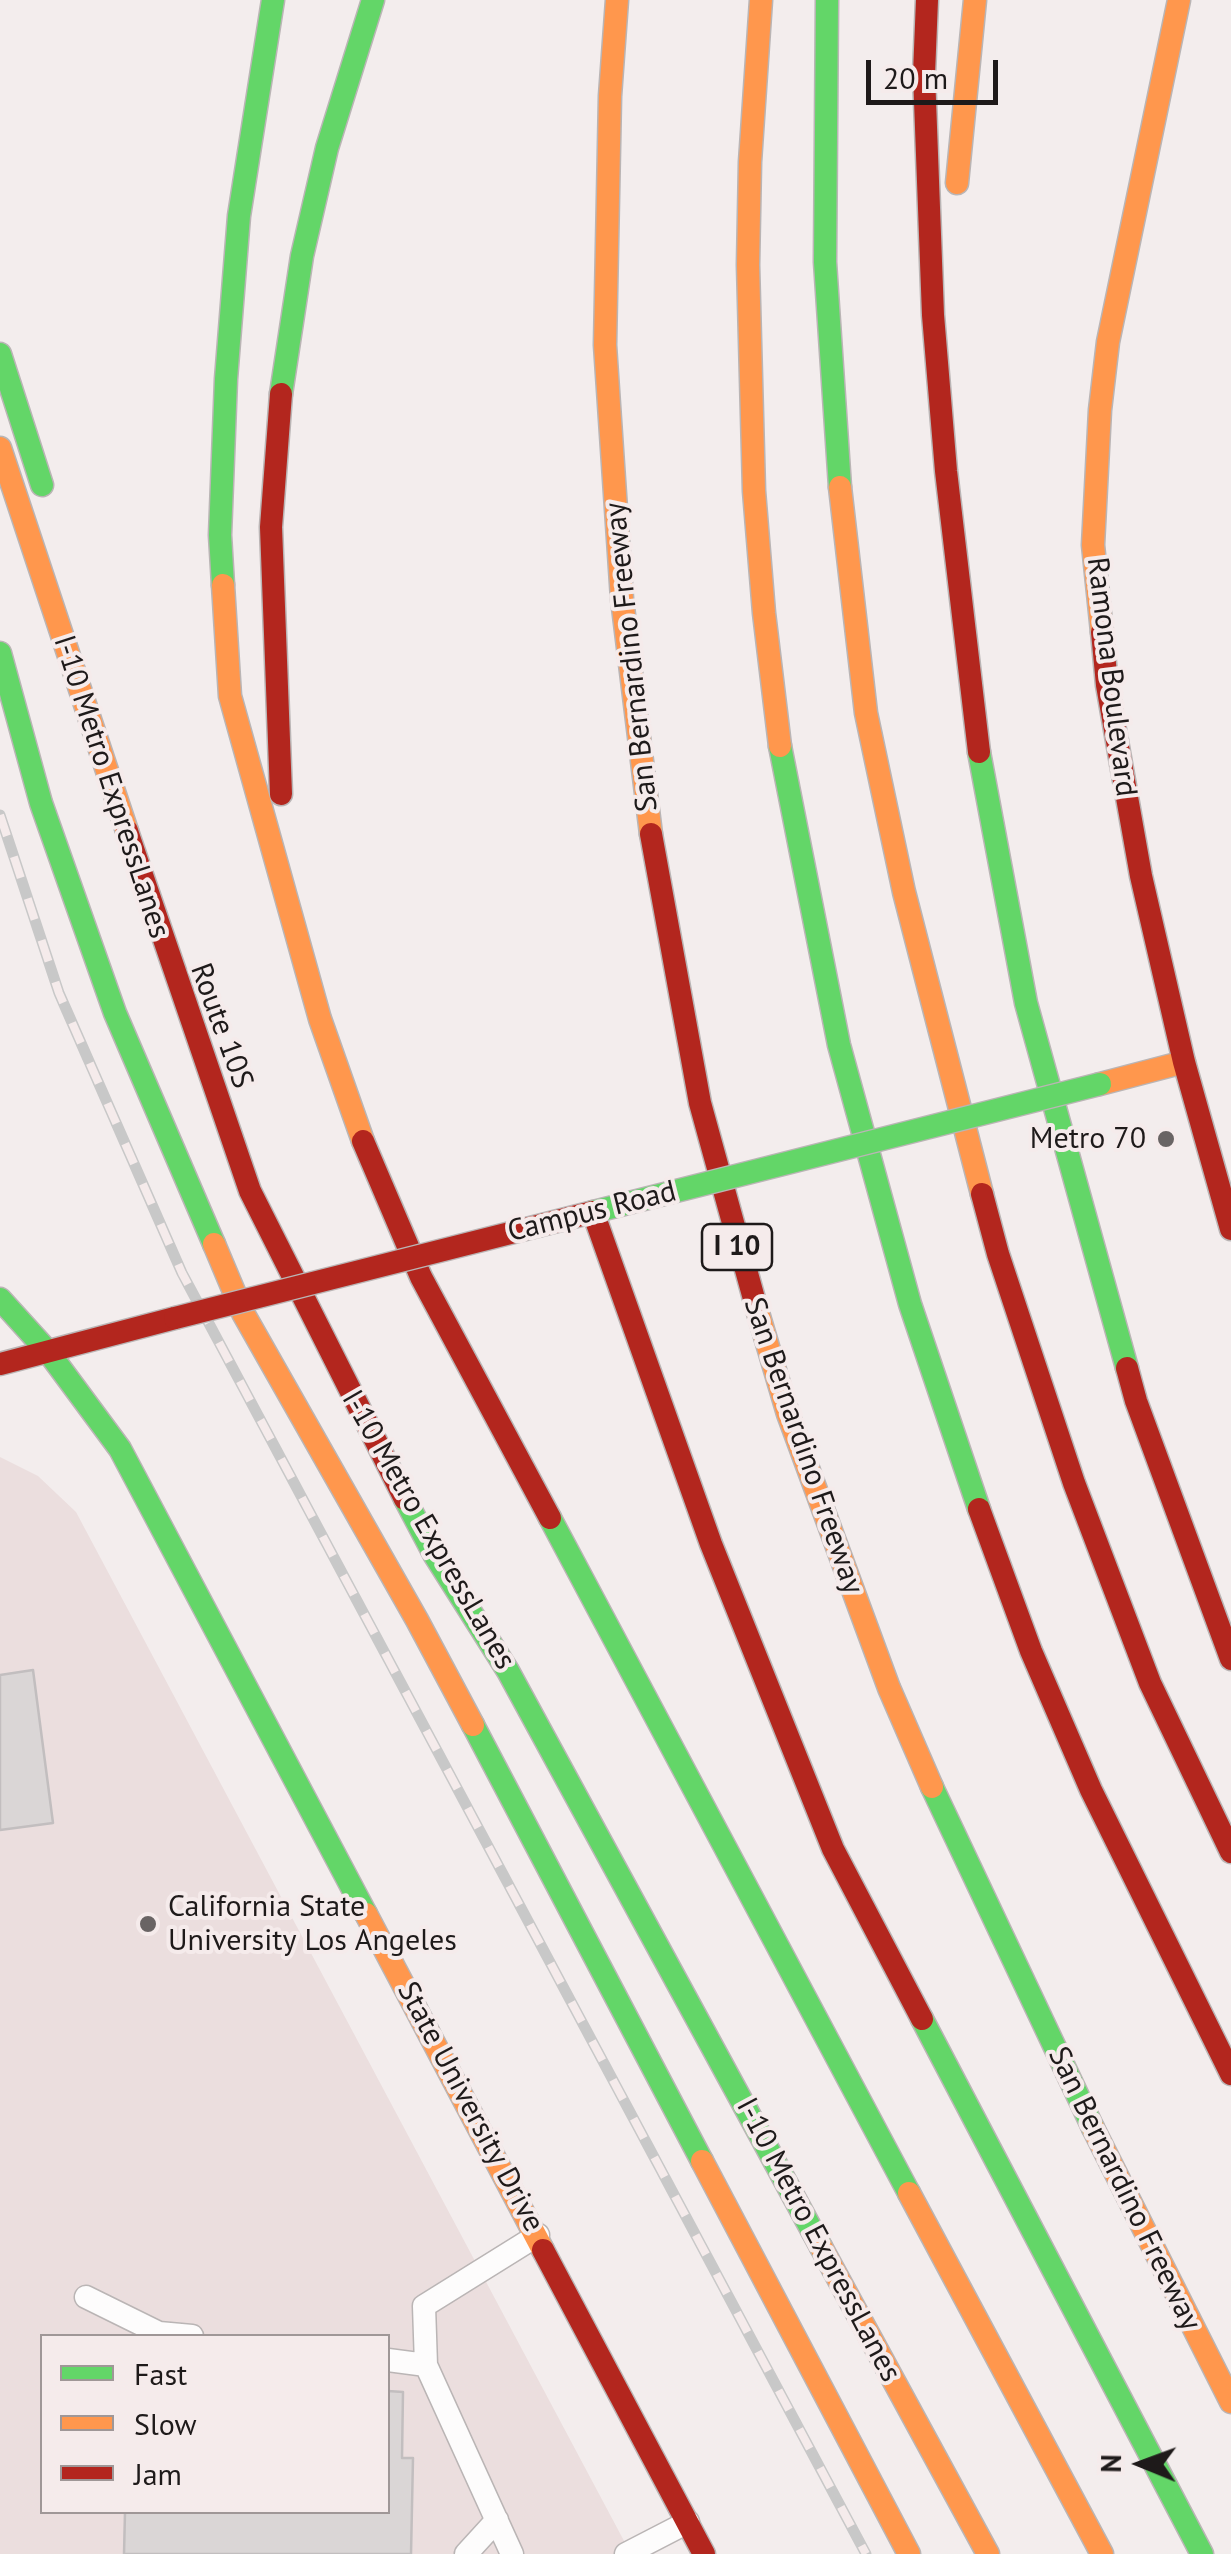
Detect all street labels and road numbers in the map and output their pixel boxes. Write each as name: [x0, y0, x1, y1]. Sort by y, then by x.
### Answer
street label: San Bernardino Freeway: [598, 501, 666, 813]
street label: Ramona Boulevard: [1078, 555, 1144, 799]
street label: I-10 Metro ExpressLanes: [45, 631, 177, 943]
street label: Route 10S: [182, 959, 260, 1093]
street label: Campus Road: [504, 1174, 680, 1250]
road number: I 10: [702, 1224, 772, 1270]
street label: San Bernardino Freeway: [735, 1293, 871, 1599]
street label: I-10 Metro ExpressLanes: [333, 1384, 523, 1676]
street label: State University Drive: [389, 1976, 551, 2238]
street label: San Bernardino Freeway: [1040, 2041, 1208, 2337]
street label: I-10 Metro ExpressLanes: [728, 2092, 908, 2388]

